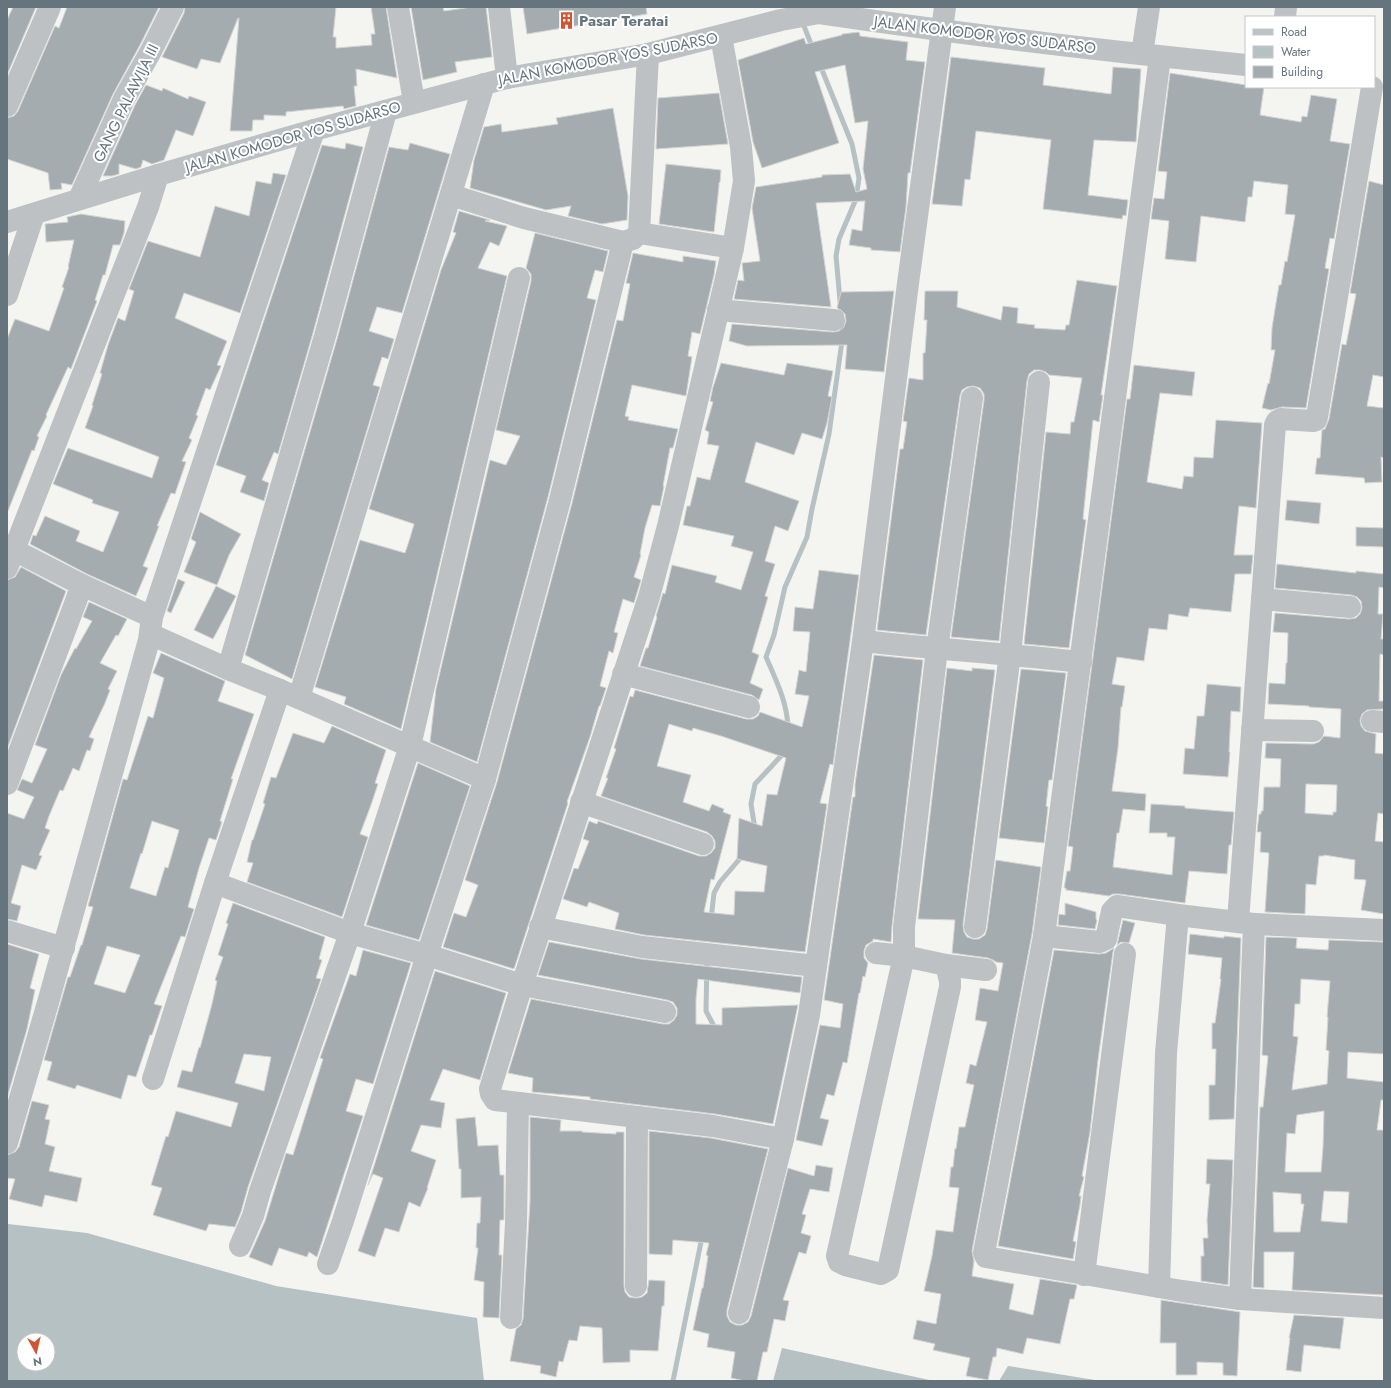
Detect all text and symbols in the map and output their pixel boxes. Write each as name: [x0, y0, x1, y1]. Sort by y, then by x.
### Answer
place label: Pasar Teratai: [579, 10, 668, 32]
street label: JALAN KOMODOR YOS SUDARSO: [871, 10, 1097, 60]
building icon: Pasar Teratai: [556, 11, 576, 31]
legend: [1245, 16, 1375, 88]
text: Road: [1281, 23, 1307, 41]
street label: JALAN KOMODOR YOS SUDARSO: [494, 27, 720, 91]
street label: GANG PALAWIJA III: [88, 40, 164, 166]
text: Water: [1281, 43, 1312, 61]
text: Building: [1281, 63, 1323, 81]
street label: JALAN KOMODOR YOS SUDARSO: [181, 96, 403, 179]
north arrow: [16, 1332, 56, 1372]
text: N: [32, 1353, 43, 1370]

